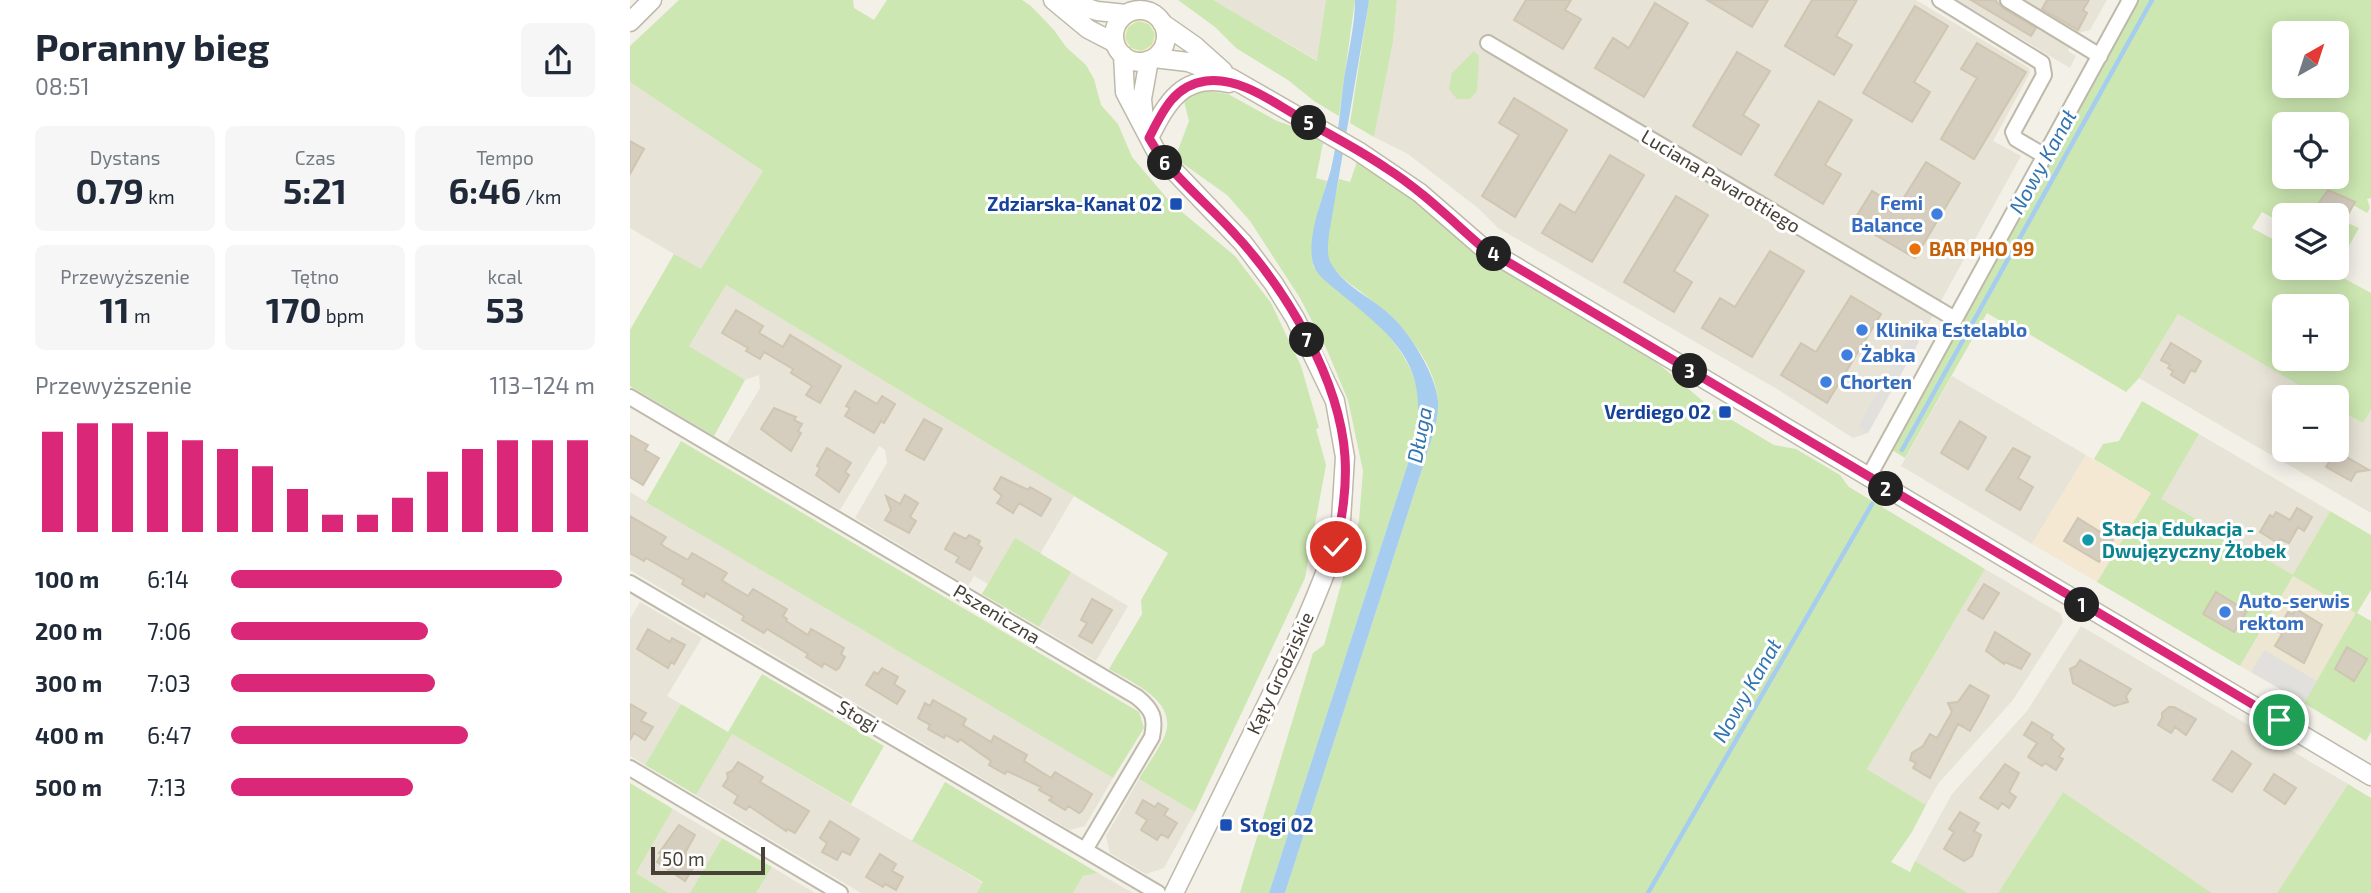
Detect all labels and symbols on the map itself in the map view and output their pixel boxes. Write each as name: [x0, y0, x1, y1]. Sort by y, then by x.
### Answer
north arrow: [2272, 21, 2348, 98]
water label: Nowy Kanał: [2003, 104, 2082, 218]
pin: 5: [1292, 106, 1326, 140]
street label: Luciana Pavarottiego: [1638, 124, 1805, 237]
pin: 6: [1148, 146, 1182, 180]
place label: Femi Balance: [1851, 191, 1923, 236]
place label: Zdziarska-Kanał 02: [987, 192, 1162, 215]
marker: Zdziarska-Kanał 02: [1168, 196, 1184, 212]
marker: Femi Balance: [1929, 206, 1945, 222]
pin: 4: [1476, 236, 1512, 272]
place label: BAR PHO 99: [1929, 237, 2034, 260]
marker: BAR PHO 99: [1907, 241, 1923, 257]
place label: Klinika Estelablo: [1876, 318, 2027, 341]
pin: 7: [1290, 322, 1324, 358]
marker: Klinika Estelablo: [1854, 322, 1870, 338]
place label: Żabka: [1861, 343, 1916, 366]
marker: Żabka: [1839, 347, 1855, 363]
pin: 3: [1672, 354, 1708, 388]
place label: Chorten: [1840, 370, 1912, 393]
marker: Chorten: [1818, 374, 1834, 390]
place label: Verdiego 02: [1604, 400, 1711, 423]
marker: Verdiego 02: [1717, 404, 1733, 420]
water label: Długa: [1401, 405, 1436, 465]
pin: 2: [1868, 472, 1904, 506]
pin: [1306, 517, 1366, 577]
place label: Stacja Edukacja - Dwujęzyczny Żłobek: [2102, 517, 2287, 563]
marker: Stacja Edukacja - Dwujęzyczny Żłobek: [2080, 532, 2096, 548]
street label: Pszeniczna: [950, 579, 1045, 648]
pin: 1: [2064, 588, 2100, 622]
place label: Auto-serwis rektom: [2239, 589, 2350, 634]
marker: Auto-serwis rektom: [2217, 604, 2233, 620]
street label: Kąty Grodziskie: [1241, 608, 1318, 738]
water label: Nowy Kanał: [1706, 634, 1786, 747]
pin: [2249, 690, 2309, 750]
street label: Stogi: [833, 695, 883, 736]
place label: Stogi 02: [1240, 813, 1314, 836]
marker: Stogi 02: [1218, 817, 1234, 833]
scale bar: [651, 844, 765, 876]

